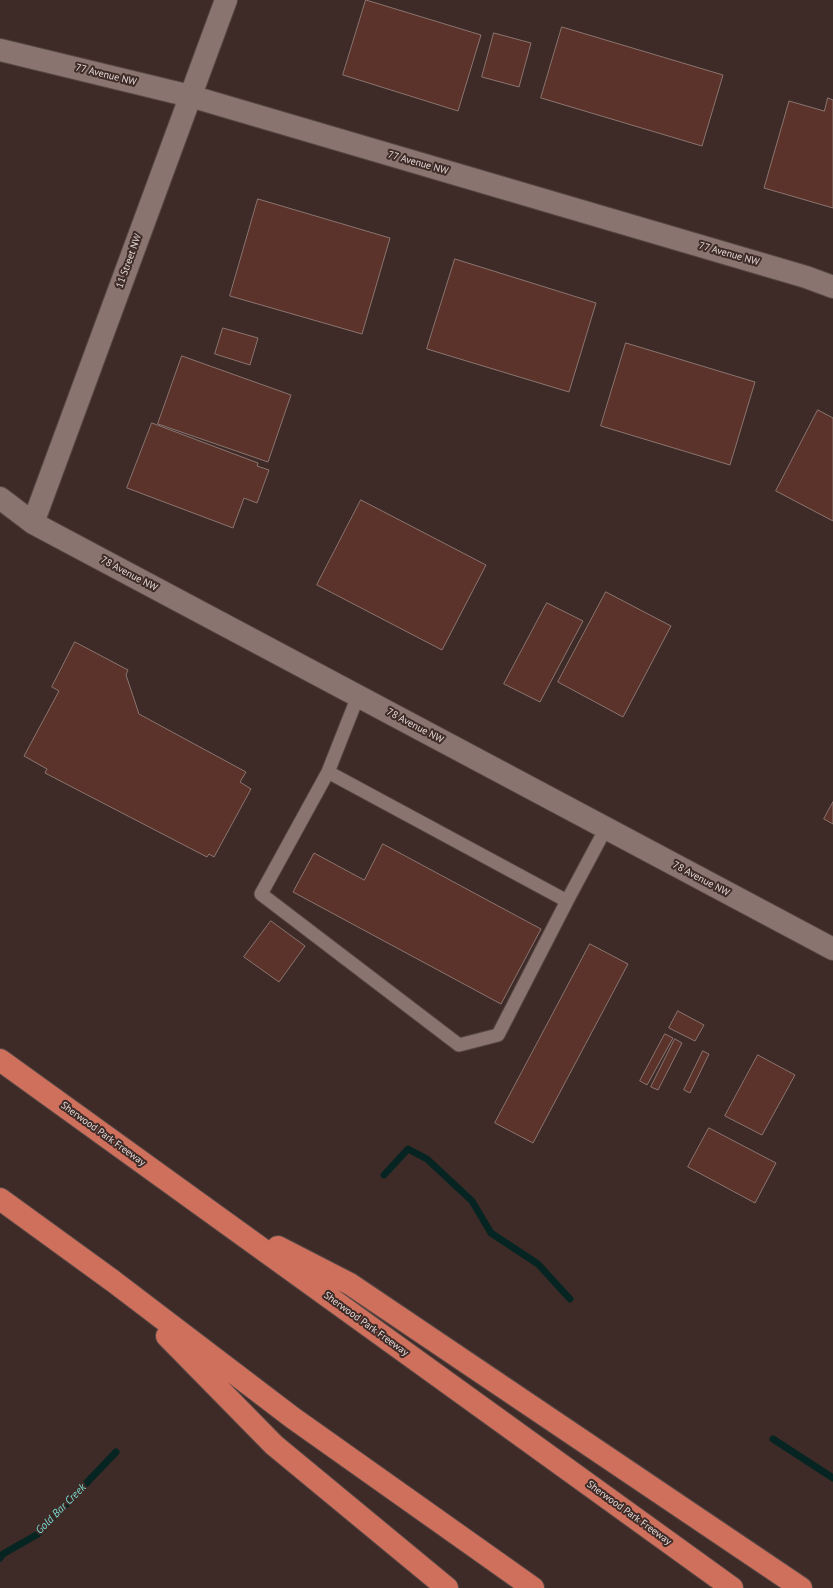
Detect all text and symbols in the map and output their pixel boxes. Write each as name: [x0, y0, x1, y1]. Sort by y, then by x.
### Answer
street label: 77 Avenue NW: [74, 62, 138, 88]
street label: 77 Avenue NW: [386, 149, 450, 177]
street label: 11 Street NW: [114, 232, 144, 290]
street label: 77 Avenue NW: [697, 240, 761, 268]
street label: 78 Avenue NW: [99, 554, 159, 594]
street label: 78 Avenue NW: [385, 706, 445, 746]
street label: 78 Avenue NW: [671, 859, 731, 899]
street label: Sherwood Park Freeway: [58, 1099, 148, 1169]
street label: Sherwood Park Freeway: [321, 1289, 411, 1359]
street label: Sherwood Park Freeway: [584, 1478, 674, 1548]
water label: Gold Bar Creek: [33, 1481, 89, 1537]

